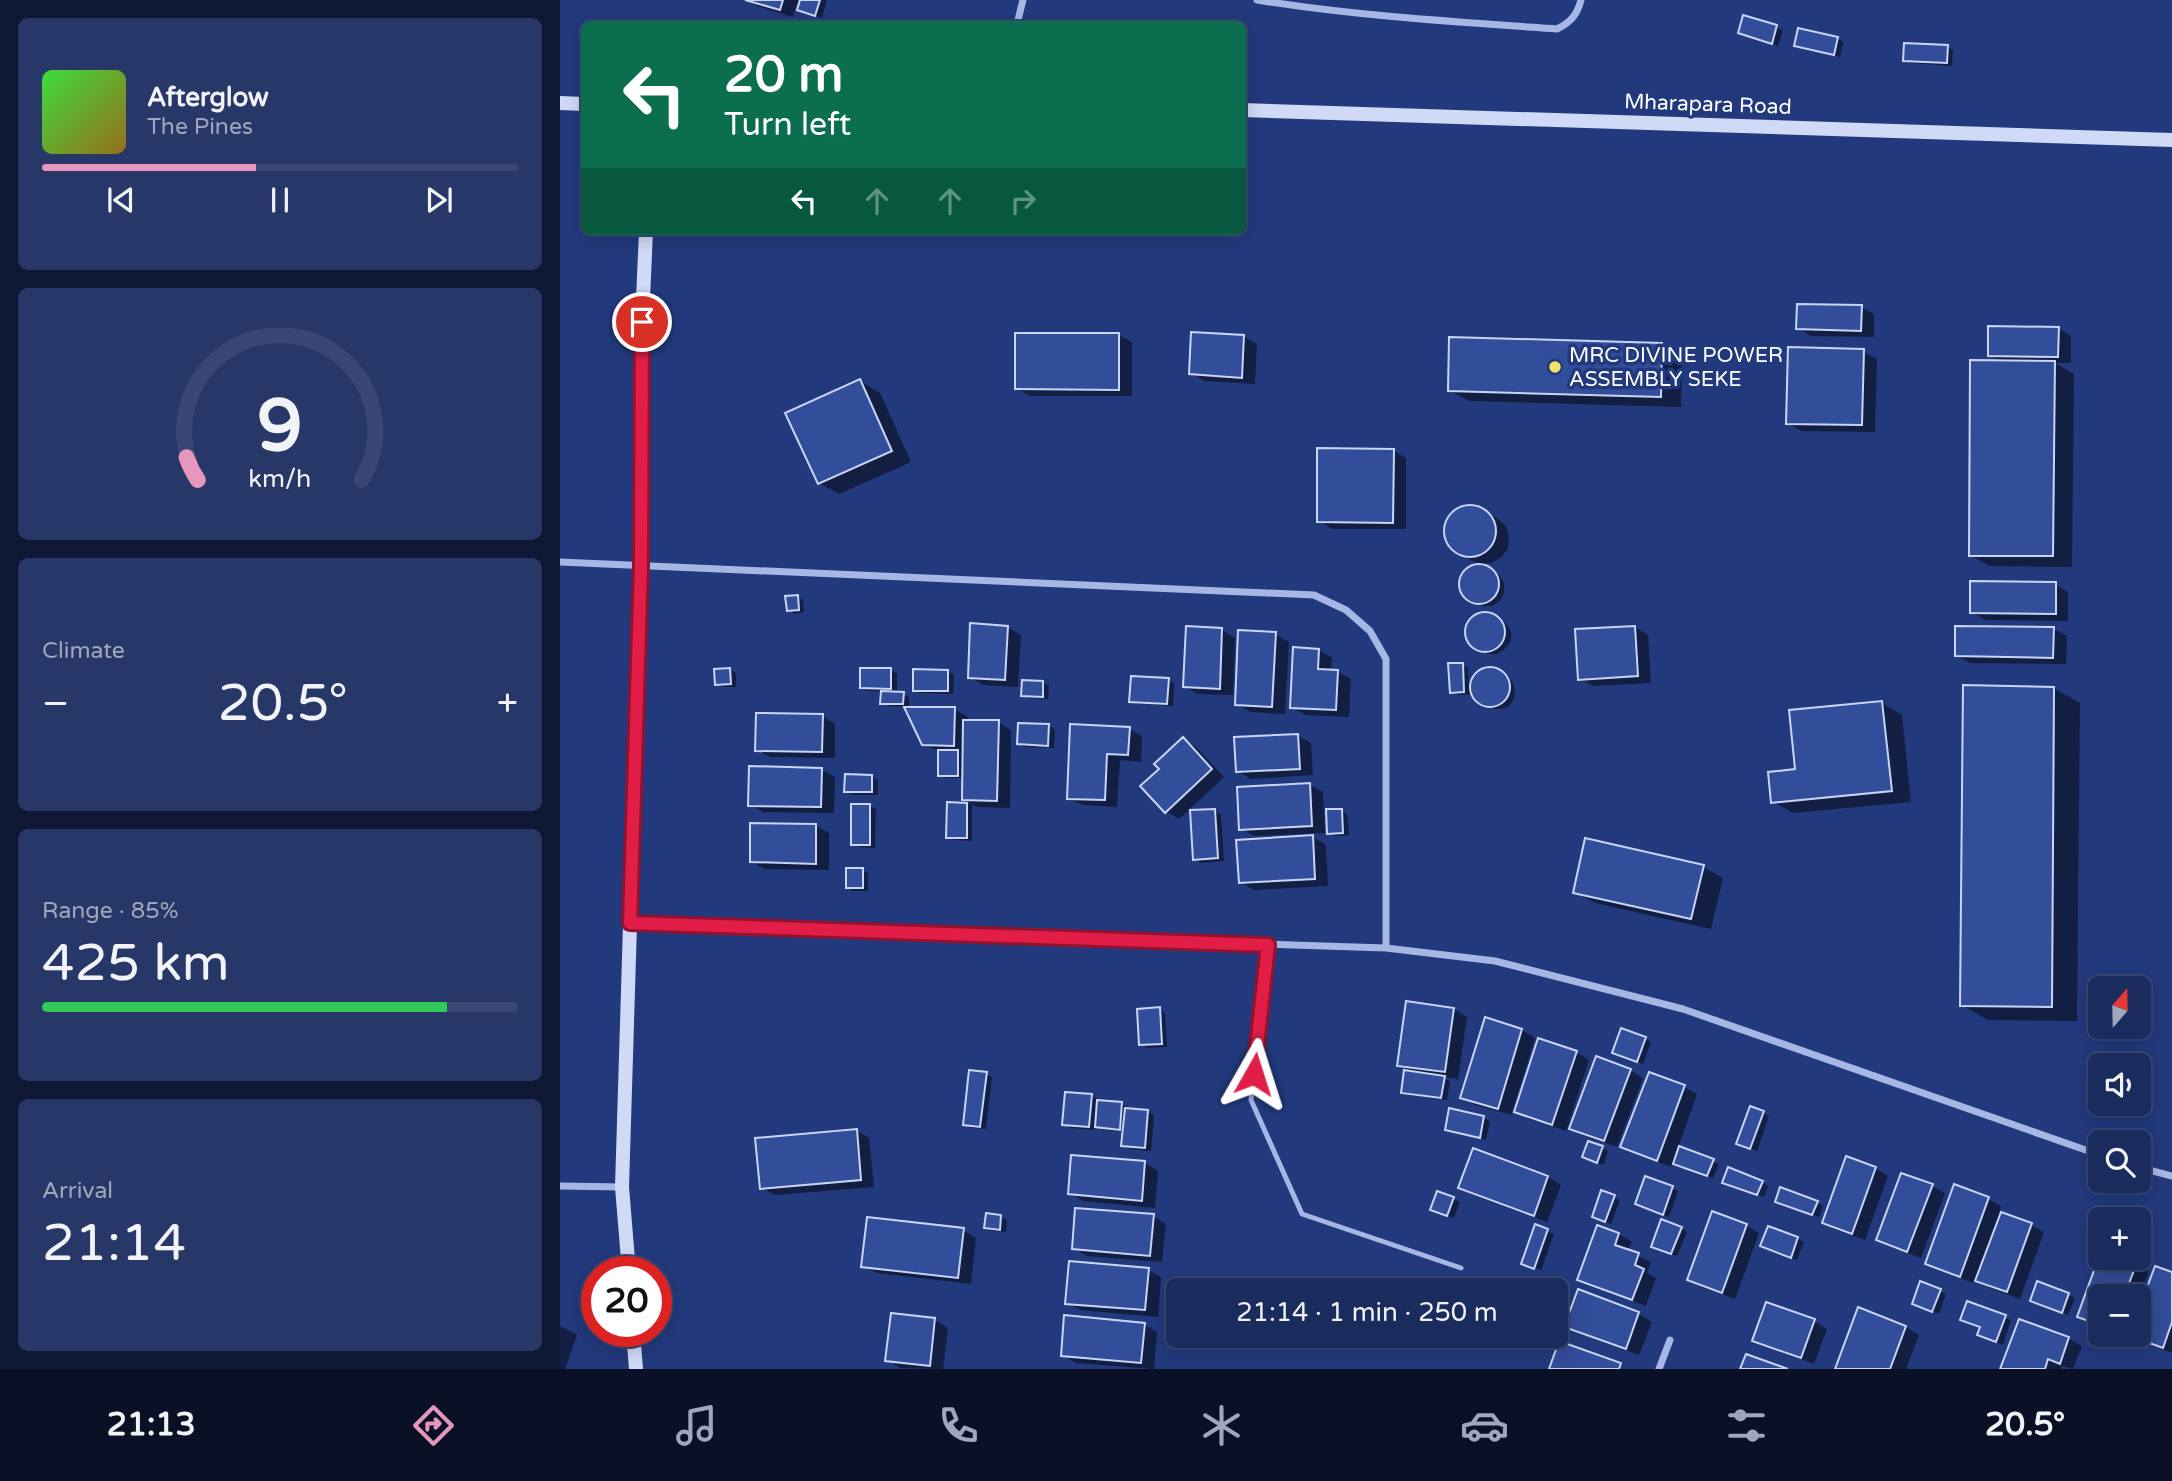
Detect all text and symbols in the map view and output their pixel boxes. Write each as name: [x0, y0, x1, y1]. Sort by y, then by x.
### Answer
text: 20 m: [724, 46, 843, 105]
icon: left: [609, 49, 700, 140]
text: Afterglow: [147, 82, 269, 113]
street label: Mharapara Road: [1624, 89, 1792, 120]
text: Turn left: [724, 106, 851, 144]
text: The Pines: [147, 113, 253, 141]
icon: previous: [102, 181, 140, 219]
icon: pause: [261, 181, 299, 219]
icon: next: [420, 181, 458, 219]
icon: left: [785, 182, 823, 220]
icon: ahead: [858, 182, 896, 220]
icon: ahead: [931, 182, 969, 220]
icon: right: [1004, 182, 1042, 220]
pin: [612, 292, 672, 352]
icon: arrive: [623, 303, 661, 341]
place label: MRC DIVINE POWER ASSEMBLY SEKE: [1569, 343, 1783, 392]
marker: MRC DIVINE POWER ASSEMBLY SEKE: [1547, 359, 1563, 375]
text: 9: [257, 384, 303, 472]
text: km/h: [249, 464, 311, 494]
text: Climate: [42, 637, 125, 665]
text: 20.5°: [218, 672, 348, 735]
text: −: [42, 681, 69, 727]
text: +: [497, 681, 518, 727]
text: Range · 85%: [42, 897, 178, 925]
text: 425 km: [42, 932, 230, 995]
north arrow: [2088, 976, 2151, 1040]
map controls: [2088, 976, 2151, 1347]
position arrow: [1217, 1037, 1291, 1111]
button: sound: [2088, 1053, 2151, 1116]
button: search: [2088, 1130, 2151, 1193]
text: Arrival: [42, 1177, 113, 1205]
button: +: [2088, 1207, 2151, 1270]
text: 21:14: [42, 1212, 186, 1275]
speed limit sign: 20: [581, 1256, 672, 1347]
button: −: [2088, 1284, 2151, 1347]
text: 21:14 · 1 min · 250 m: [1236, 1297, 1498, 1328]
icon: directions: [409, 1401, 458, 1450]
icon: music: [672, 1401, 721, 1450]
icon: phone: [934, 1401, 983, 1450]
icon: climate: [1197, 1401, 1246, 1450]
icon: car: [1460, 1401, 1509, 1450]
icon: filters: [1722, 1401, 1771, 1450]
text: 21:13: [107, 1406, 196, 1444]
text: 20.5°: [1985, 1406, 2065, 1444]

